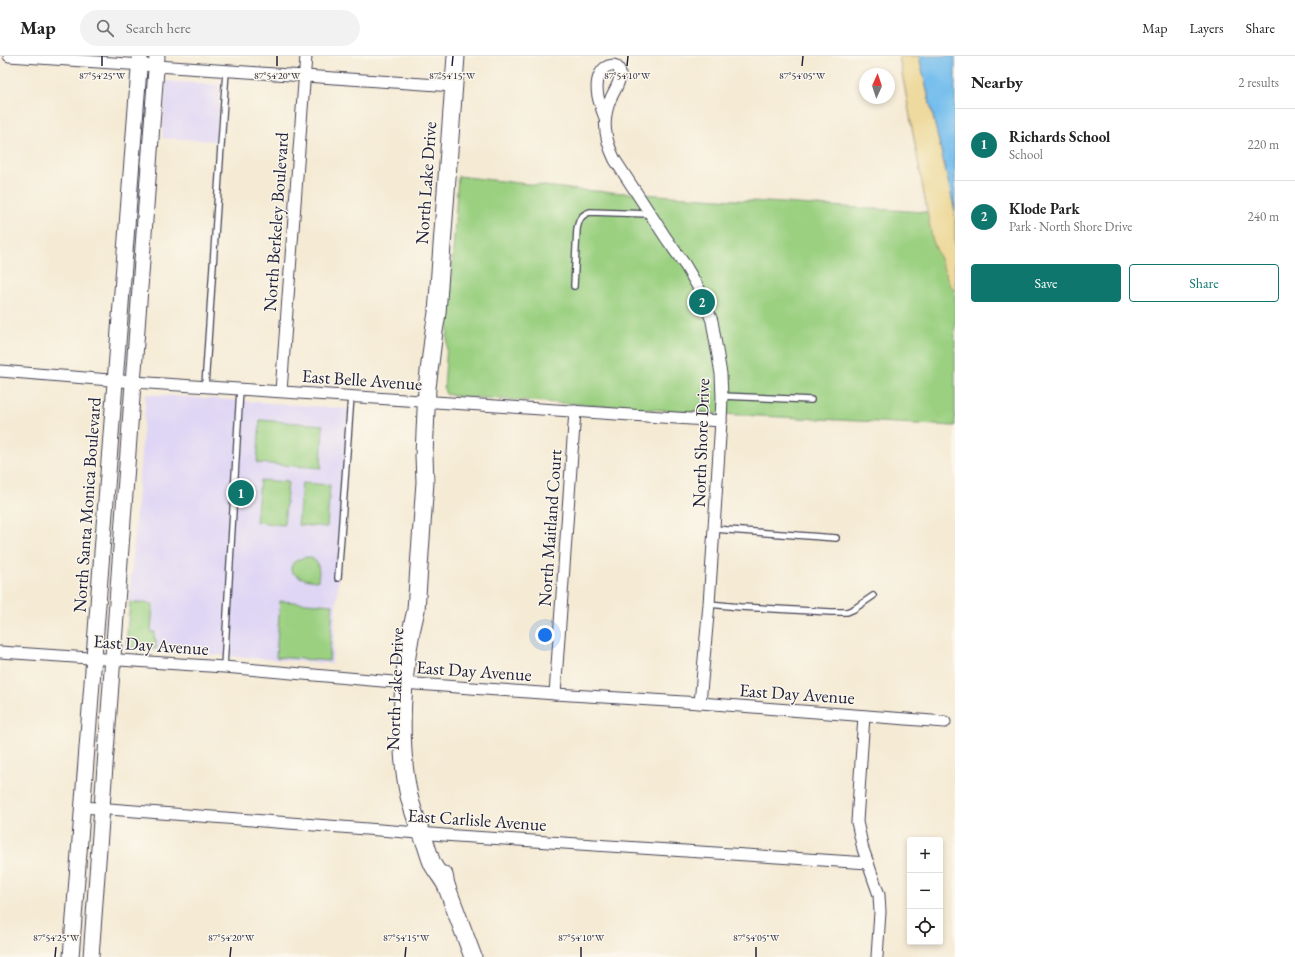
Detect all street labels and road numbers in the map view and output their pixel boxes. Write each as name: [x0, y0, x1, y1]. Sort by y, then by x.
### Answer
street label: North Lake Drive: [410, 121, 441, 245]
street label: North Berkeley Boulevard: [258, 131, 293, 312]
street label: East Belle Avenue: [301, 364, 423, 395]
street label: North Shore Drive: [687, 378, 714, 508]
street label: North Santa Monica Boulevard: [67, 396, 106, 613]
street label: North Maitland Court: [533, 448, 566, 607]
street label: North Lake Drive: [381, 627, 408, 751]
street label: East Day Avenue: [93, 629, 210, 660]
street label: East Day Avenue: [416, 655, 533, 686]
street label: East Day Avenue: [739, 678, 856, 709]
street label: East Carlisle Avenue: [407, 803, 547, 836]

